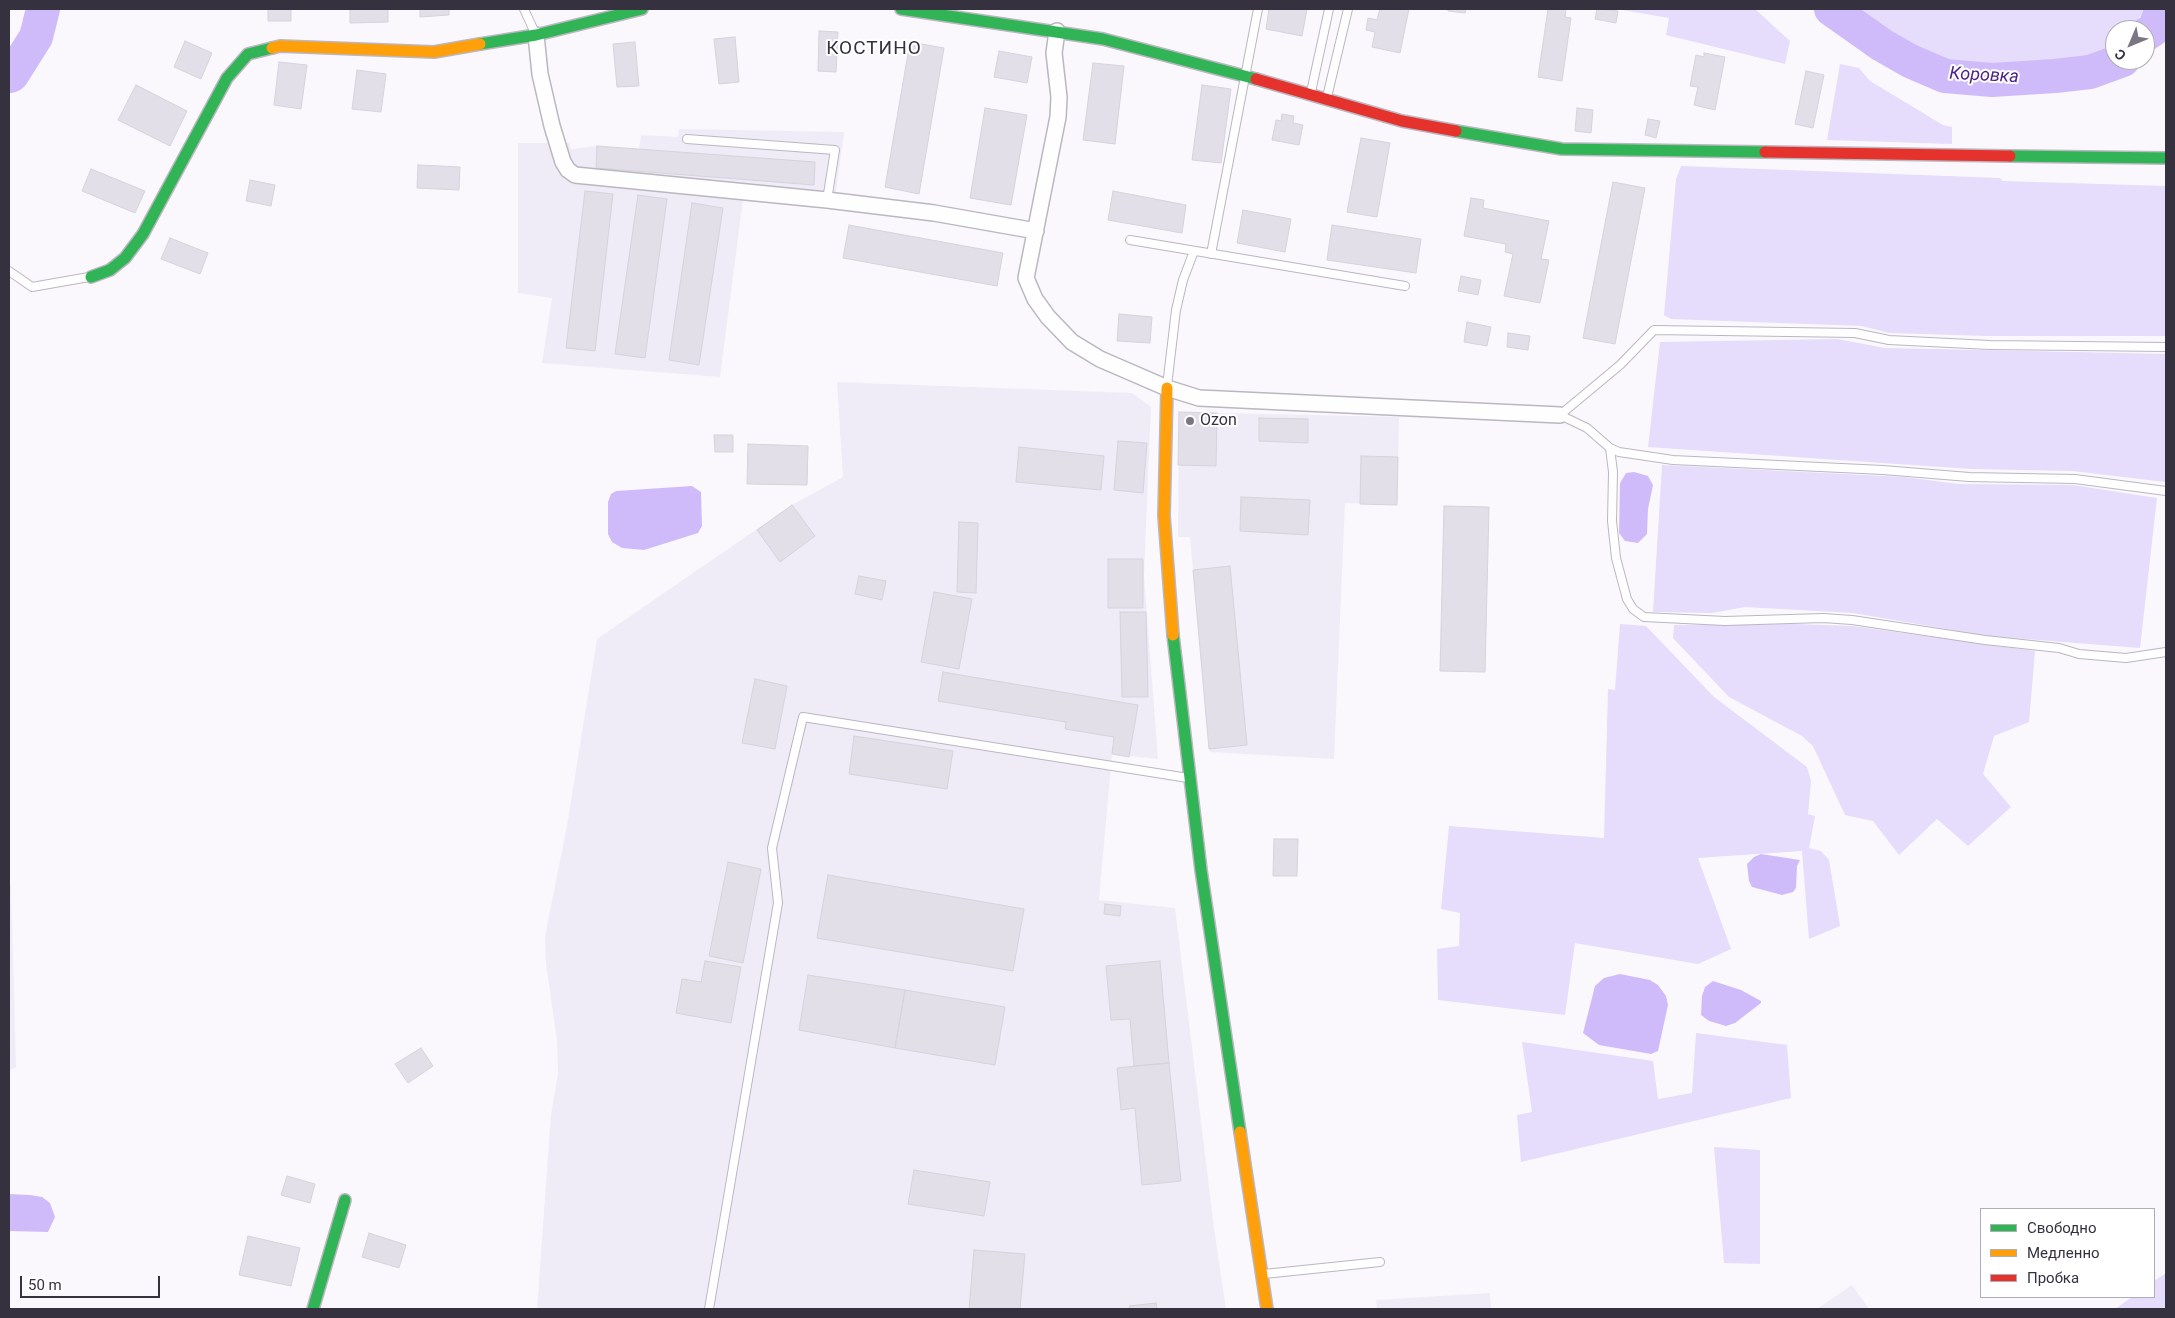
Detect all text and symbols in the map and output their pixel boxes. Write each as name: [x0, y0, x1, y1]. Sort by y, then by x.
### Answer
north arrow: [2105, 20, 2155, 70]
district label: КОСТИНО: [825, 38, 923, 60]
text: С: [2111, 46, 2129, 64]
water label: Коровка: [1949, 63, 2019, 89]
place label: Ozon: [1200, 411, 1237, 431]
marker: Ozon: [1184, 415, 1196, 427]
legend: [1980, 1208, 2155, 1298]
text: Свободно: [2027, 1219, 2096, 1237]
text: Медленно: [2027, 1244, 2100, 1262]
scale bar: [22, 1266, 162, 1298]
text: Пробка: [2027, 1269, 2079, 1287]
text: 50 m: [28, 1276, 62, 1294]

